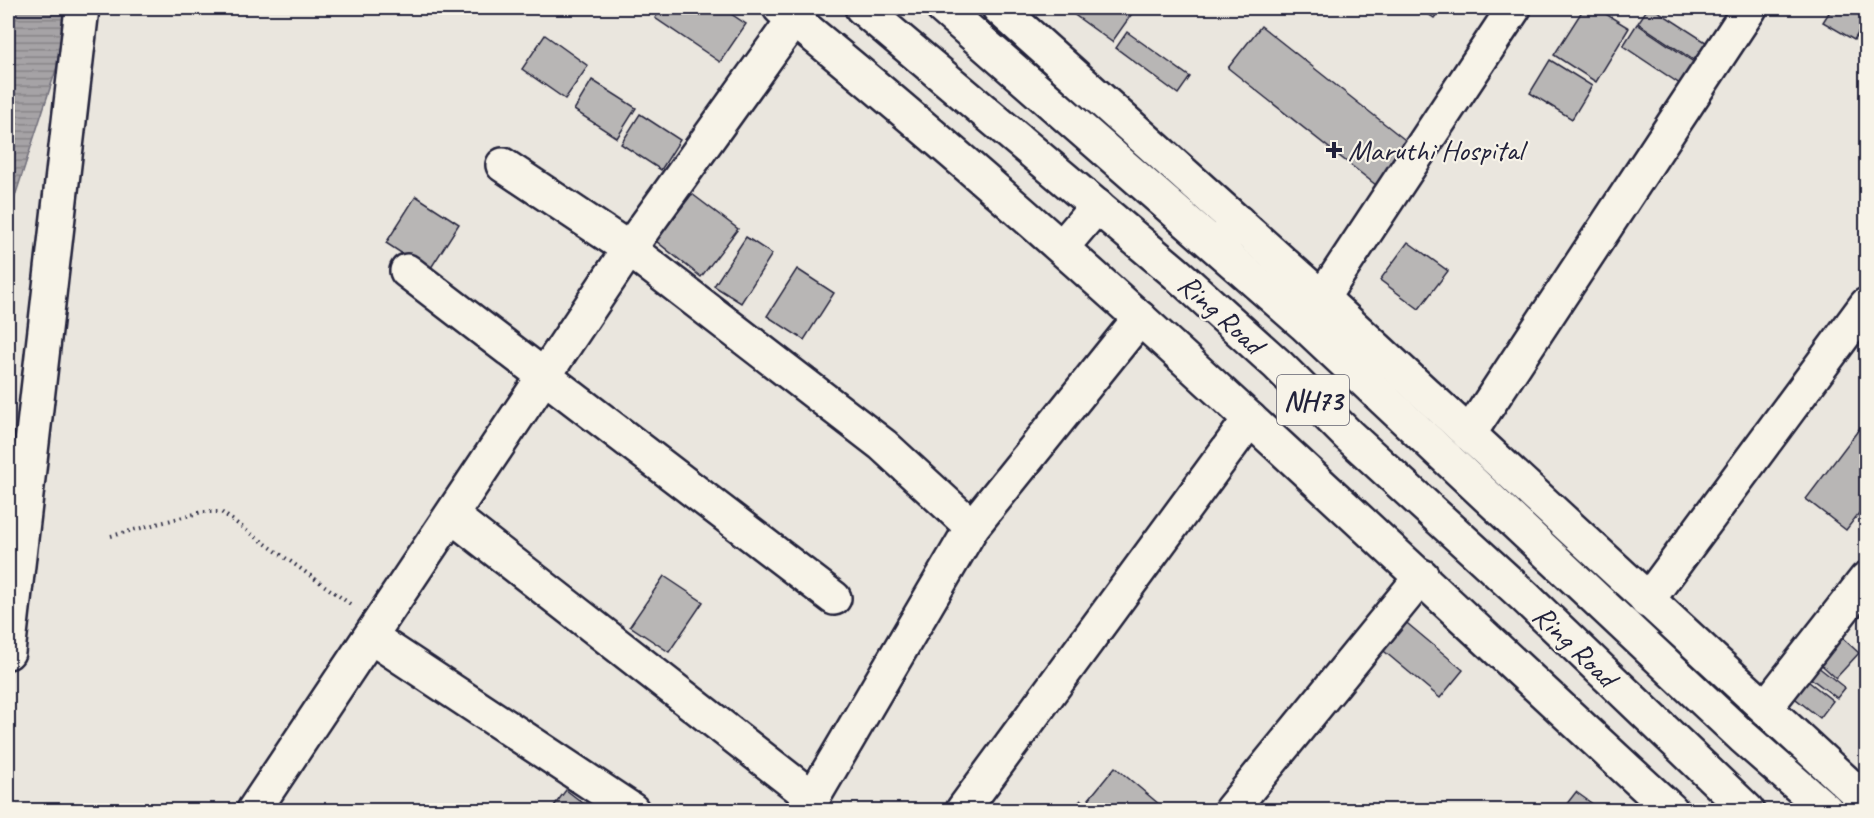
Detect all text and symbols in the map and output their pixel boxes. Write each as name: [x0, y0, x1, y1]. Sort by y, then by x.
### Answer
place label: Maruthi Hospital: [1348, 131, 1528, 169]
marker: Maruthi Hospital: [1325, 141, 1343, 159]
street label: Ring Road: [1170, 266, 1275, 365]
road number: NH73: [1277, 375, 1349, 425]
street label: Ring Road: [1525, 597, 1628, 698]

